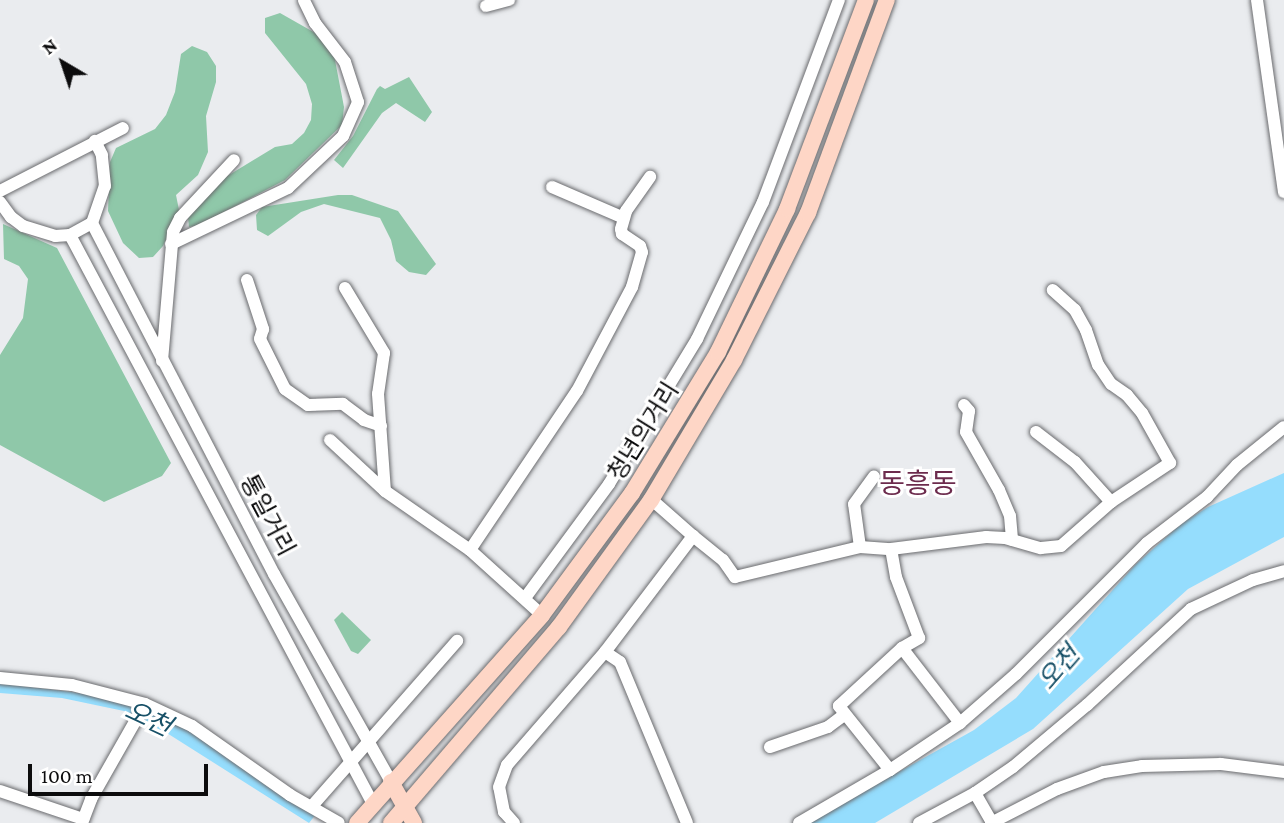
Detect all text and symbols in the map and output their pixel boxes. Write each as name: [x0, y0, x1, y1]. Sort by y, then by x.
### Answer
north arrow: [28, 28, 98, 98]
text: N: [38, 34, 61, 59]
street label: 청년의거리: [602, 377, 684, 485]
district label: 동흥동: [879, 467, 957, 501]
street label: 통일거리: [235, 469, 301, 561]
water label: 오천: [1032, 640, 1086, 696]
water label: 오천: [120, 695, 176, 743]
scale bar: [32, 750, 212, 794]
text: 100 m: [41, 764, 93, 788]

